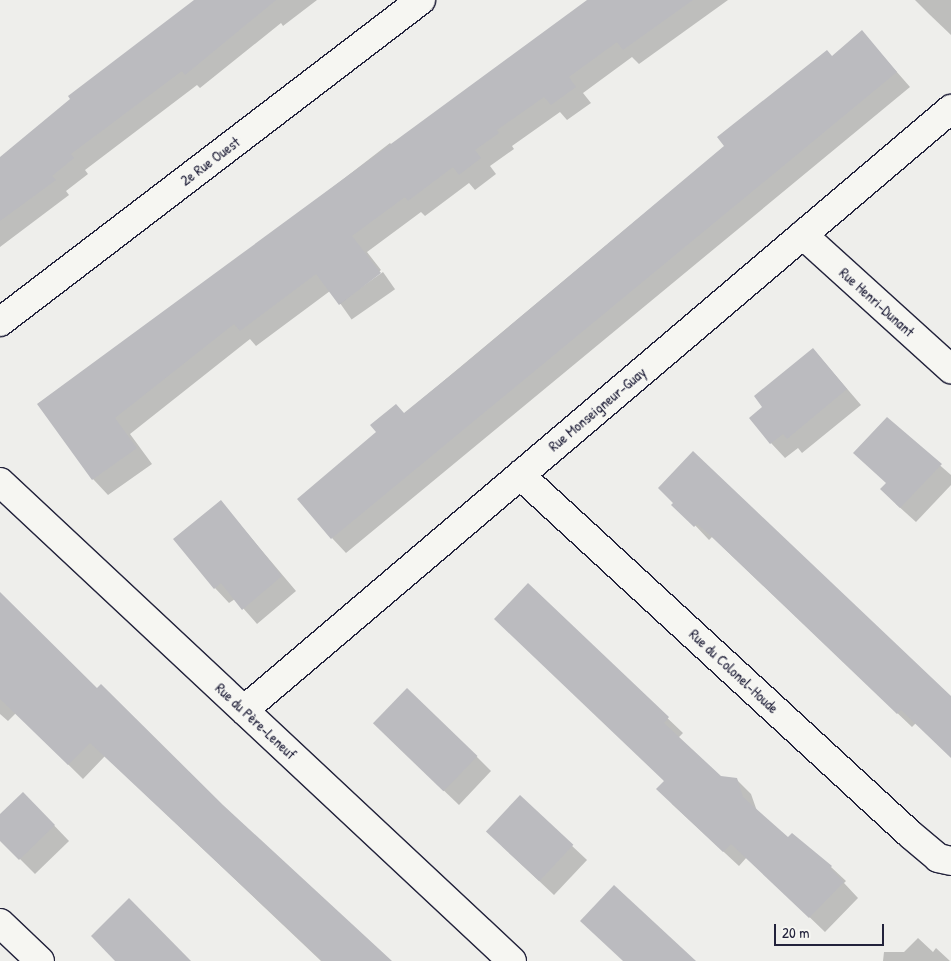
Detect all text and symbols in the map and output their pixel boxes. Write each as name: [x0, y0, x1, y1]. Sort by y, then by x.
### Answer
street label: 2e Rue Ouest: [177, 133, 243, 189]
street label: Rue Henri-Dunant: [836, 264, 918, 340]
street label: Rue Monseigneur-Guay: [545, 363, 649, 455]
street label: Rue du Colonel-Houde: [686, 625, 782, 717]
street label: Rue du Père-Leneuf: [212, 679, 300, 763]
scale bar: [776, 914, 886, 946]
text: 20 m: [782, 922, 809, 943]

